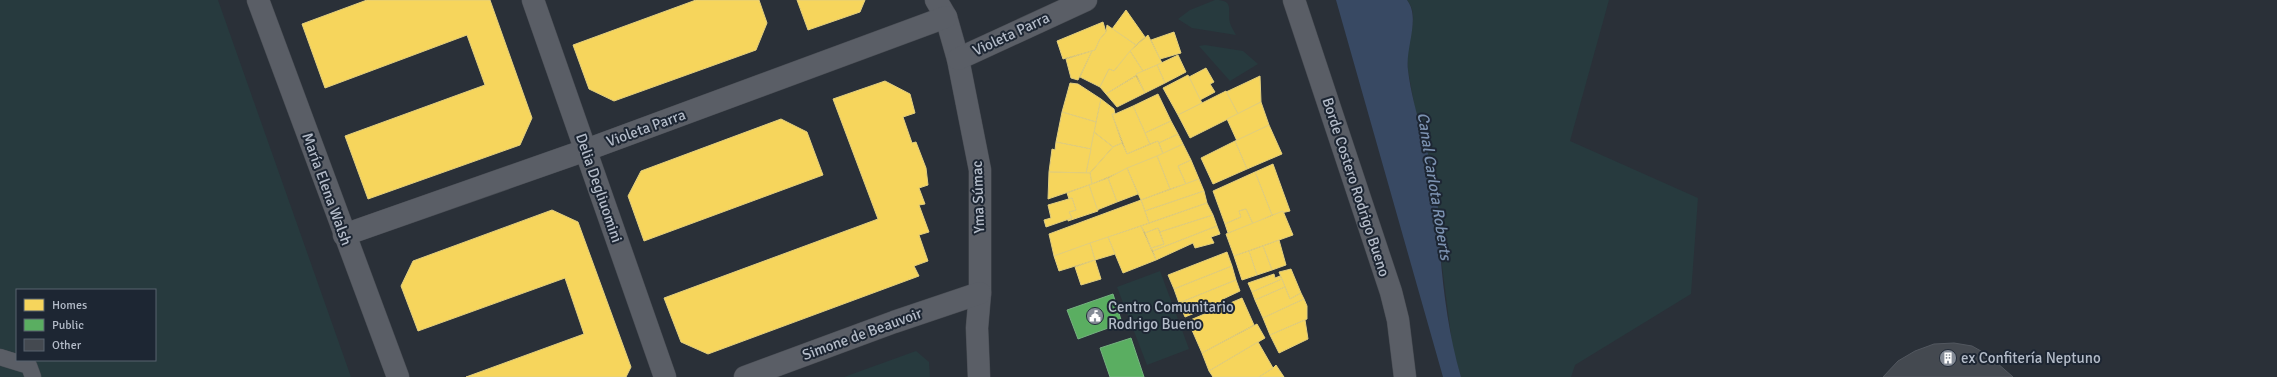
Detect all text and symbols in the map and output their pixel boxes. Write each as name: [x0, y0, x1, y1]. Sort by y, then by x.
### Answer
street label: Violeta Parra: [970, 8, 1052, 60]
street label: Borde Costero Rodrigo Bueno: [1318, 95, 1394, 279]
street label: Violeta Parra: [604, 105, 688, 151]
water label: Canal Carlota Roberts: [1412, 111, 1456, 263]
street label: María Elena Walsh: [298, 130, 356, 248]
street label: Delia Degliuomini: [572, 131, 626, 245]
street label: Yma Súmac: [968, 160, 988, 234]
legend: [16, 289, 156, 361]
text: Homes: [52, 298, 87, 313]
place label: Centro Comunitario Rodrigo Bueno: [1108, 298, 1234, 333]
street label: Simone de Beauvoir: [800, 304, 925, 364]
public building icon: Centro Comunitario Rodrigo Bueno: [1085, 306, 1105, 326]
text: Public: [52, 318, 84, 333]
text: Other: [52, 338, 82, 353]
building icon: ex Confitería Neptuno: [1938, 348, 1958, 368]
place label: ex Confitería Neptuno: [1961, 349, 2101, 367]

